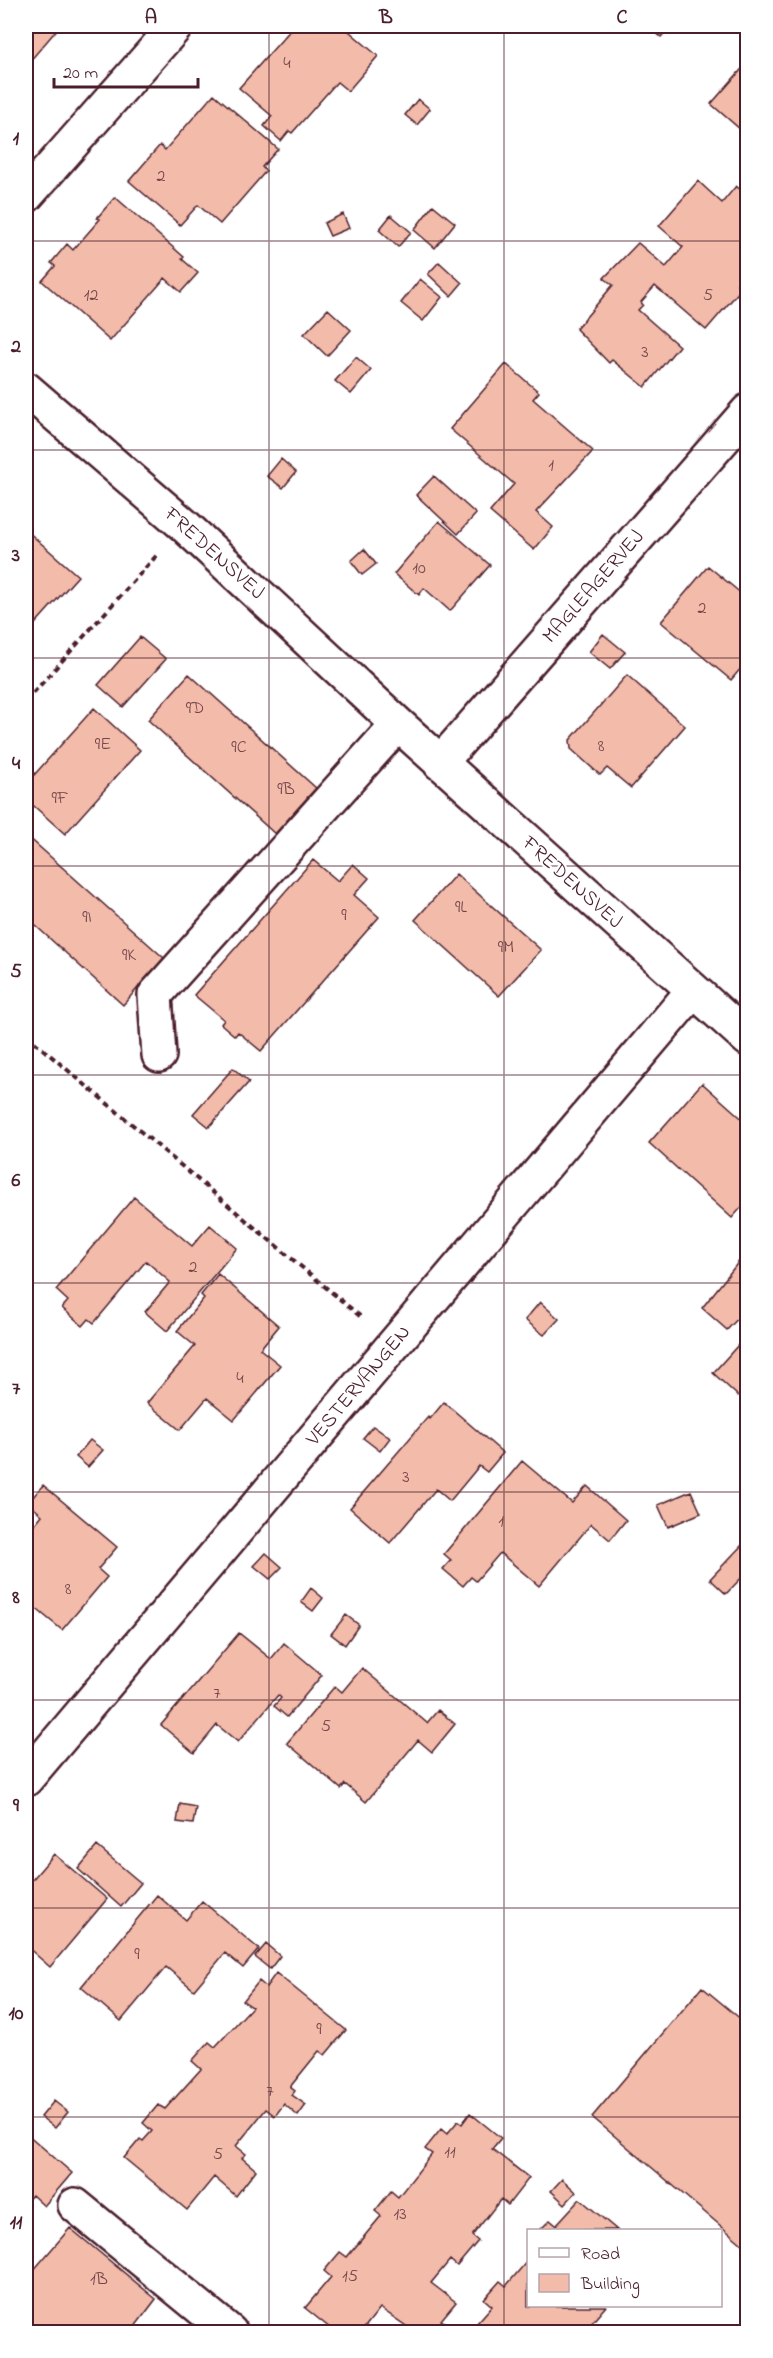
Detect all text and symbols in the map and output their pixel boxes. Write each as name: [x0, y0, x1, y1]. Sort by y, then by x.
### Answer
text: A: [145, 4, 157, 33]
text: B: [378, 4, 393, 33]
text: C: [617, 4, 628, 33]
scale bar: [54, 51, 198, 89]
house number: 4: [283, 51, 291, 77]
text: 20 m: [63, 61, 98, 87]
text: 1: [13, 125, 20, 154]
house number: 2: [157, 164, 166, 190]
house number: 12: [84, 283, 98, 309]
house number: 5: [703, 283, 713, 309]
text: 2: [10, 333, 21, 362]
house number: 3: [641, 340, 649, 366]
house number: 1: [548, 453, 554, 479]
street label: FREDENSVEJ: [156, 500, 271, 608]
street label: MAGLEAGERVEJ: [536, 523, 652, 651]
text: 3: [11, 542, 20, 571]
house number: 10: [412, 556, 426, 582]
house number: 2: [698, 596, 707, 622]
house number: 9D: [186, 696, 204, 722]
house number: 9E: [95, 732, 111, 758]
house number: 8: [598, 734, 605, 760]
house number: 9C: [231, 735, 247, 761]
text: 4: [12, 750, 21, 779]
house number: 9B: [277, 777, 295, 803]
house number: 9F: [51, 786, 69, 812]
street label: FREDENSVEJ: [514, 829, 629, 937]
house number: 9L: [455, 895, 467, 921]
house number: 9: [341, 903, 347, 929]
house number: 9I: [82, 905, 92, 931]
house number: 9M: [498, 935, 514, 961]
house number: 9K: [122, 943, 136, 969]
text: 5: [10, 958, 22, 987]
text: 6: [12, 1167, 21, 1196]
house number: 2: [189, 1255, 198, 1281]
street label: VESTERVANGEN: [299, 1319, 419, 1454]
house number: 4: [236, 1366, 244, 1392]
text: 7: [12, 1375, 21, 1404]
house number: 3: [402, 1465, 410, 1491]
house number: 1: [498, 1509, 504, 1535]
house number: 8: [65, 1577, 72, 1603]
text: 8: [11, 1584, 20, 1613]
house number: 7: [213, 1681, 221, 1707]
house number: 5: [321, 1714, 331, 1740]
text: 9: [12, 1792, 20, 1821]
house number: 9: [134, 1942, 140, 1968]
text: 10: [9, 2000, 24, 2029]
house number: 9: [316, 2017, 322, 2043]
house number: 7: [266, 2079, 274, 2105]
house number: 11: [444, 2140, 456, 2166]
house number: 5: [213, 2142, 223, 2168]
house number: 13: [393, 2202, 407, 2228]
text: 11: [10, 2209, 23, 2238]
legend: [527, 2229, 722, 2307]
text: Road: [581, 2242, 620, 2268]
house number: 15: [342, 2264, 358, 2290]
house number: 1B: [90, 2267, 108, 2293]
text: Building: [580, 2272, 640, 2299]

